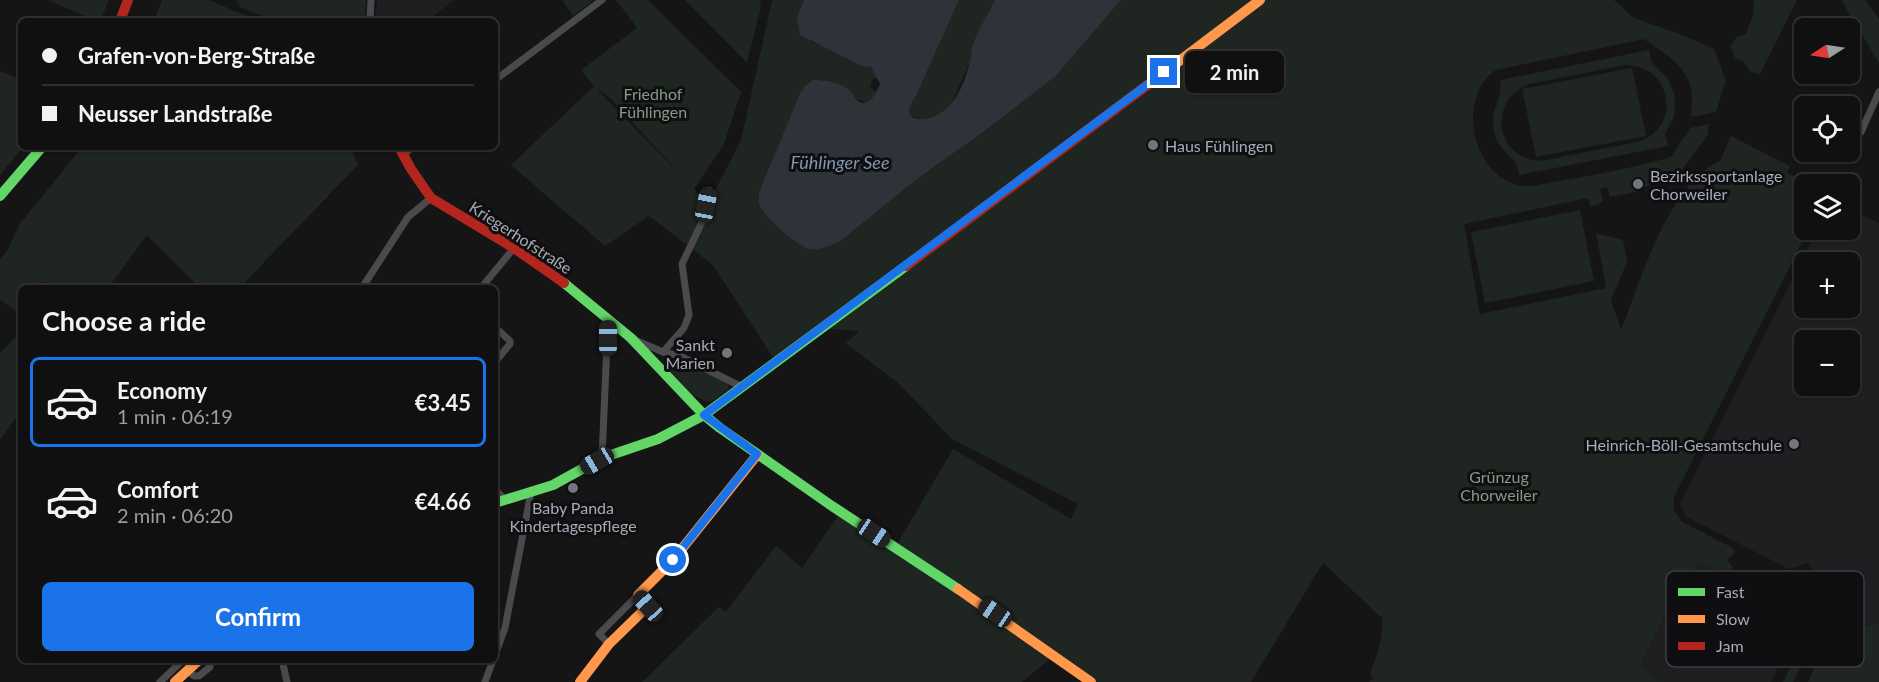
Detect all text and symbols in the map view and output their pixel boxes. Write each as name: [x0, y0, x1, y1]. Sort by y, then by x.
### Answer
north arrow: [1794, 18, 1860, 84]
map controls: [1794, 18, 1860, 396]
text: Grafen-von-Berg-Straße: [78, 42, 315, 69]
callout: 2 min: [1185, 51, 1284, 93]
route end: [1150, 58, 1177, 85]
text: 2 min: [1210, 60, 1259, 84]
park label: Friedhof Fühlingen: [619, 84, 687, 121]
button: locate: [1794, 96, 1860, 162]
text: Neusser Landstraße: [78, 100, 273, 127]
place label: Haus Fühlingen: [1165, 136, 1273, 155]
marker: Haus Fühlingen: [1146, 138, 1160, 152]
water label: Fühlinger See: [790, 151, 890, 173]
place label: Bezirkssportanlage Chorweiler: [1650, 166, 1782, 203]
button: layers: [1794, 174, 1860, 240]
marker: Bezirkssportanlage Chorweiler: [1631, 177, 1645, 191]
car: [694, 186, 718, 224]
street label: Kriegerhofstraße: [466, 197, 576, 277]
button: +: [1794, 252, 1860, 318]
text: Choose a ride: [42, 304, 206, 337]
car: [599, 320, 617, 356]
button: −: [1794, 330, 1860, 396]
place label: Sankt Marien: [665, 335, 715, 372]
marker: Sankt Marien: [720, 346, 734, 360]
icon: car: [45, 375, 99, 429]
text: Economy: [117, 377, 207, 404]
text: €3.45: [415, 389, 471, 416]
text: 1 min · 06:19: [117, 404, 233, 428]
place label: Heinrich-Böll-Gesamtschule: [1586, 435, 1782, 454]
marker: Heinrich-Böll-Gesamtschule: [1787, 437, 1801, 451]
car: [577, 444, 617, 478]
park label: Grünzug Chorweiler: [1460, 467, 1538, 504]
icon: car: [45, 474, 99, 528]
text: Comfort: [117, 476, 199, 503]
marker: Baby Panda Kindertagespflege: [566, 481, 580, 495]
text: €4.66: [415, 488, 471, 515]
place label: Baby Panda Kindertagespflege: [509, 498, 637, 535]
text: 2 min · 06:20: [117, 503, 233, 527]
car: [854, 515, 894, 551]
route start: [659, 546, 686, 573]
legend: [1666, 571, 1864, 667]
button: Confirm: [42, 582, 474, 651]
text: Fast: [1716, 582, 1745, 601]
car: [629, 587, 667, 625]
car: [975, 595, 1015, 631]
text: Slow: [1716, 609, 1750, 628]
text: Jam: [1716, 636, 1744, 655]

